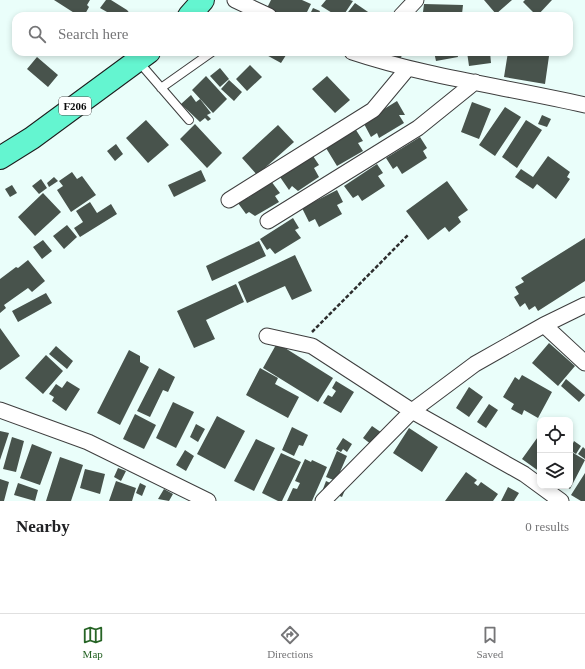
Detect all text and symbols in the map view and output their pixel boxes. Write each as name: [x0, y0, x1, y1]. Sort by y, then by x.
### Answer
search box: [12, 12, 573, 56]
icon: search: [26, 23, 48, 45]
text: Search here: [58, 26, 128, 42]
road number: F206: [59, 97, 91, 115]
map controls: [537, 417, 573, 489]
button: locate: [537, 417, 573, 453]
button: layers: [537, 453, 573, 489]
text: Nearby: [16, 517, 70, 536]
text: 0 results: [525, 519, 569, 534]
tab: Map: [82, 624, 104, 660]
tab: Directions: [267, 624, 313, 660]
tab: Saved: [476, 624, 503, 660]

